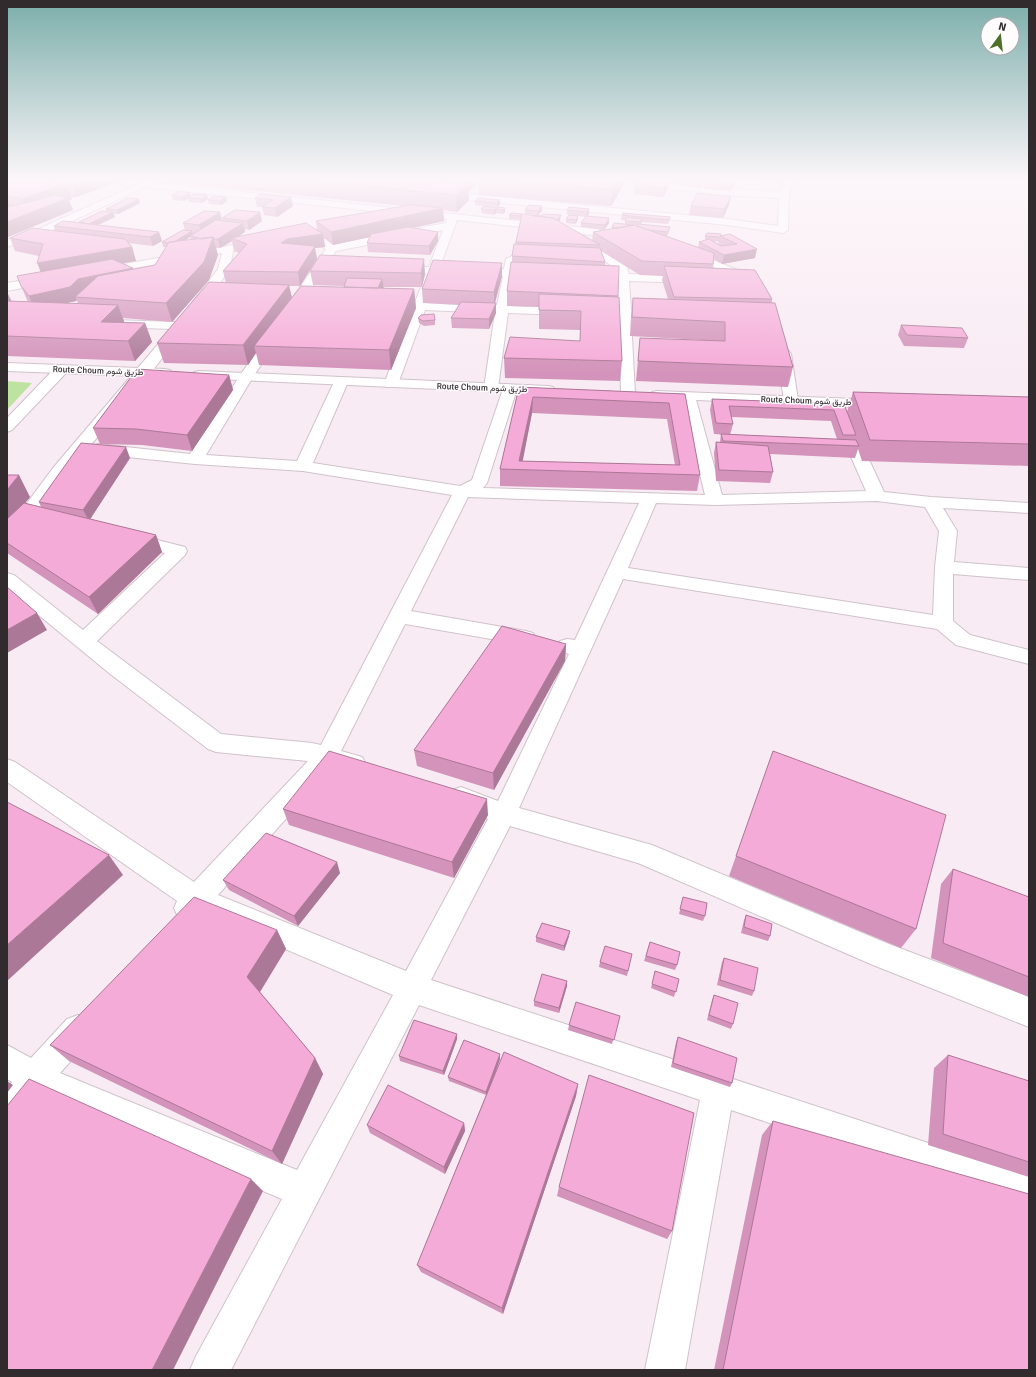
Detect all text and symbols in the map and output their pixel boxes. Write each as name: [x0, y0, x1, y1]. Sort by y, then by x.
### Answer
north arrow: [980, 16, 1020, 56]
text: N: [997, 20, 1008, 34]
street label: Route Choum طريق شوم: [52, 364, 144, 378]
street label: Route Choum طريق شوم: [436, 381, 528, 395]
street label: Route Choum طريق شوم: [760, 394, 852, 408]

